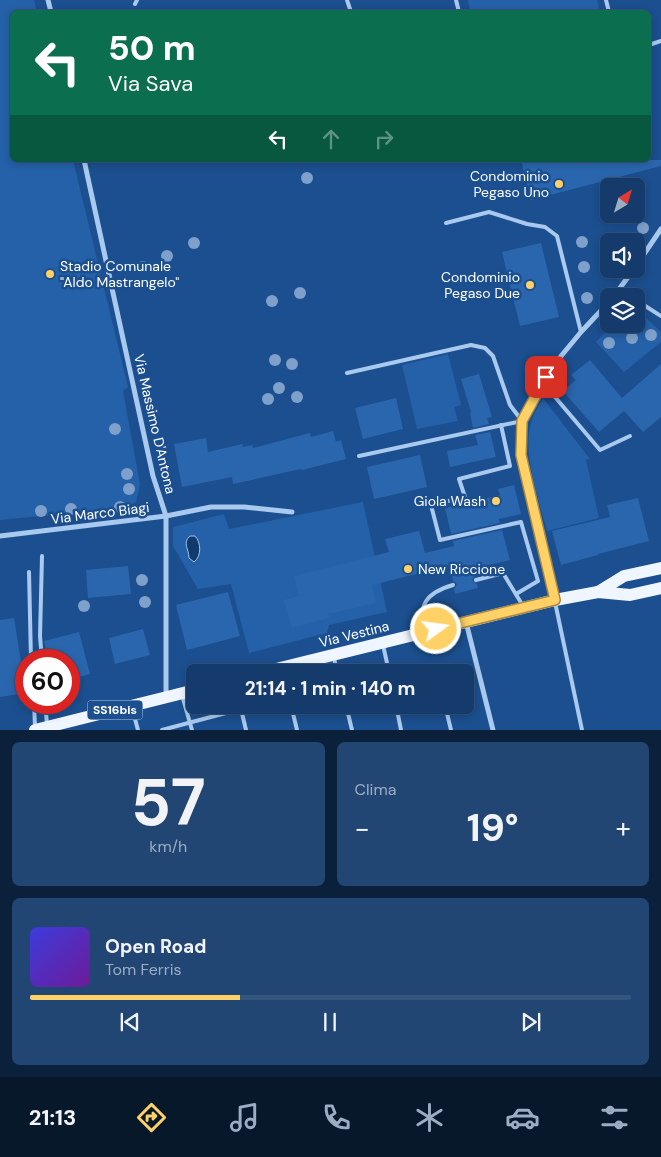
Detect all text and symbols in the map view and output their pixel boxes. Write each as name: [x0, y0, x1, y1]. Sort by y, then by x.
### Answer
text: 50 m: [108, 25, 196, 71]
icon: left: [25, 30, 90, 95]
text: Via Sava: [108, 69, 193, 98]
icon: left: [264, 125, 292, 153]
icon: ahead: [317, 125, 345, 153]
icon: right: [370, 125, 398, 153]
place label: Condominio Pegaso Uno: [470, 167, 549, 201]
marker: Condominio Pegaso Uno: [553, 178, 565, 190]
north arrow: [600, 178, 645, 222]
map controls: [600, 178, 645, 333]
button: sound: [600, 233, 645, 278]
place label: Stadio Comunale "Aldo Mastrangelo": [60, 257, 179, 291]
marker: Stadio Comunale "Aldo Mastrangelo": [44, 268, 56, 280]
place label: Condominio Pegaso Due: [441, 268, 520, 302]
marker: Condominio Pegaso Due: [524, 279, 536, 291]
button: layers: [600, 288, 645, 333]
street label: Via Massimo D'Antona: [130, 352, 180, 496]
pin: [525, 356, 567, 398]
icon: arrive: [532, 363, 560, 391]
place label: Giola Wash: [414, 492, 486, 510]
marker: Giola Wash: [490, 495, 502, 507]
street label: Via Marco Biagi: [50, 498, 150, 528]
place label: New Riccione: [418, 560, 505, 578]
marker: New Riccione: [402, 563, 414, 575]
position arrow: [409, 602, 461, 654]
street label: Via Vestina: [317, 617, 391, 651]
speed limit sign: 60: [15, 649, 80, 714]
text: 21:14 · 1 min · 140 m: [245, 676, 415, 701]
road number: SS16bis: [88, 700, 142, 720]
text: 57: [131, 761, 206, 845]
text: Clima: [355, 779, 396, 800]
text: 19°: [467, 803, 519, 853]
text: −: [355, 810, 370, 847]
text: +: [616, 810, 631, 847]
text: km/h: [149, 836, 187, 857]
text: Open Road: [105, 934, 207, 959]
text: Tom Ferris: [105, 959, 182, 980]
icon: previous: [116, 1008, 144, 1036]
icon: pause: [316, 1008, 344, 1036]
icon: next: [517, 1008, 545, 1036]
icon: directions: [134, 1100, 169, 1135]
icon: music: [227, 1100, 262, 1135]
icon: phone: [319, 1100, 354, 1135]
icon: climate: [412, 1100, 447, 1135]
icon: car: [505, 1100, 540, 1135]
icon: filters: [597, 1100, 632, 1135]
text: 21:13: [29, 1103, 76, 1132]

